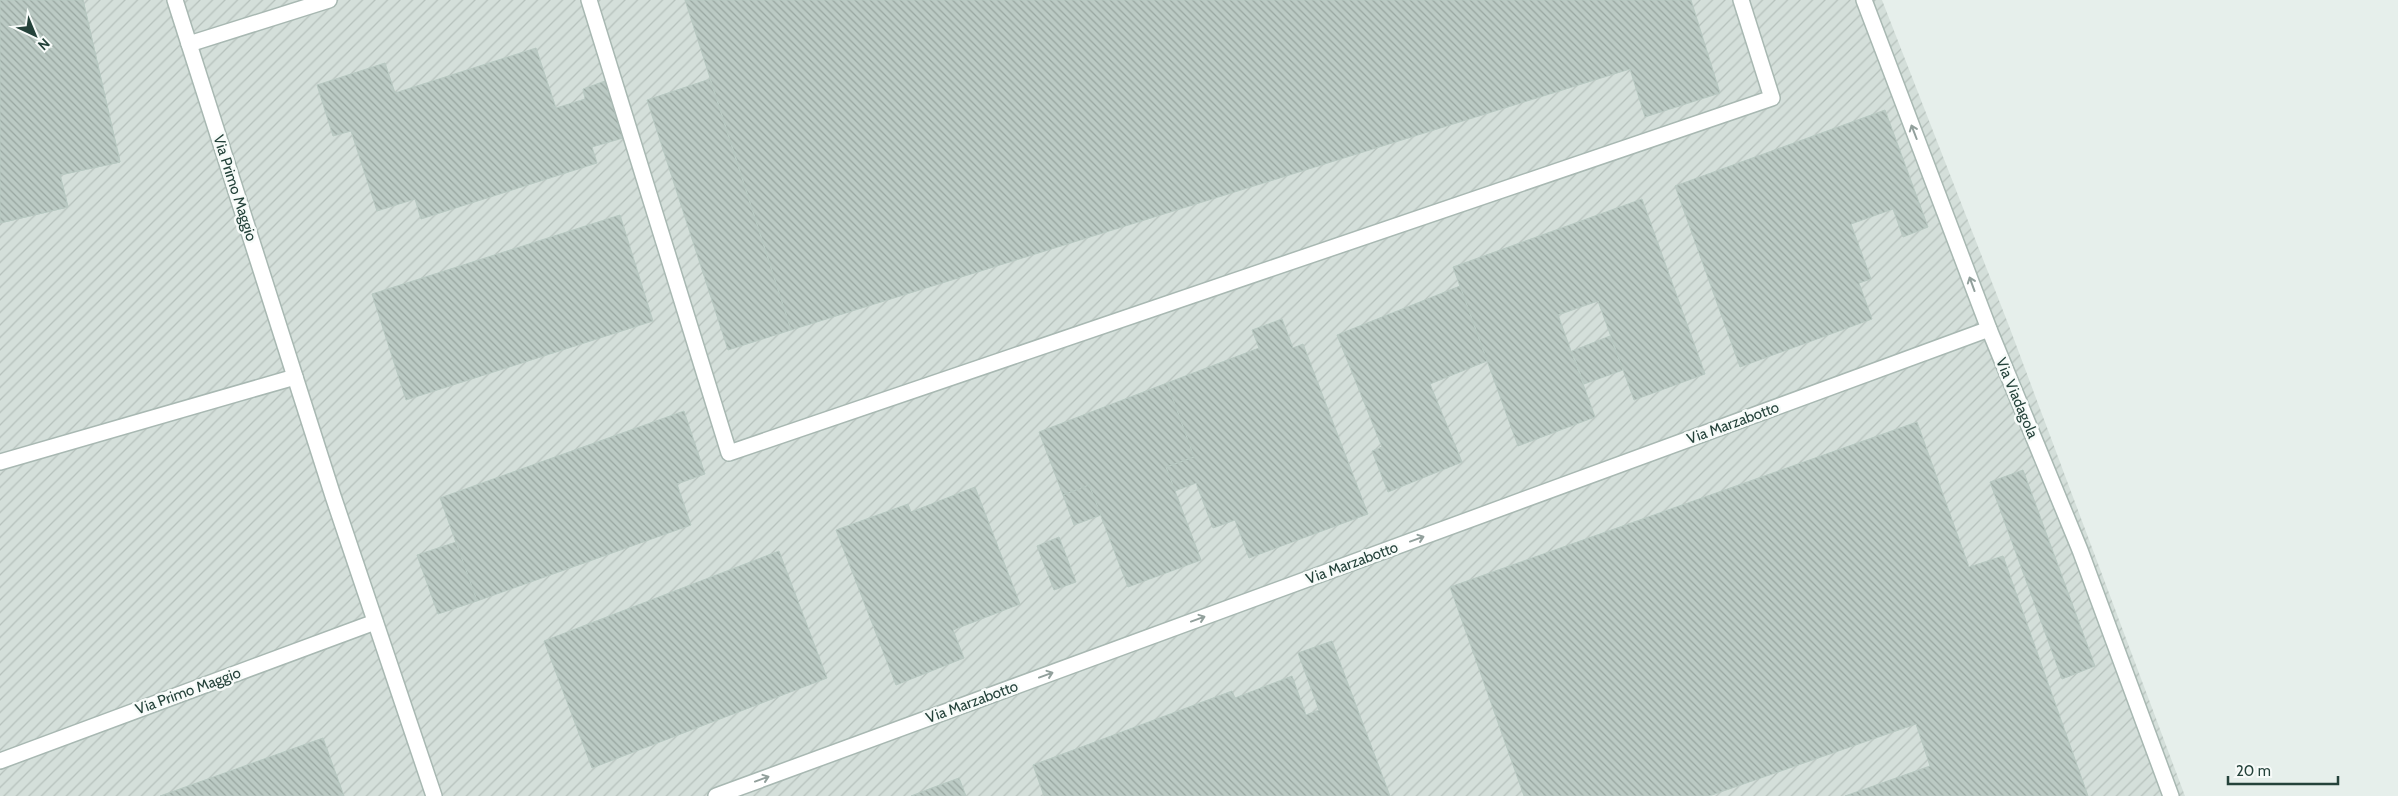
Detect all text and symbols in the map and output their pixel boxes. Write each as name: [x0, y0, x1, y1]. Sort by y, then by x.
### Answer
north arrow: [10, 10, 60, 60]
text: N: [34, 34, 54, 54]
one-way arrow: [1909, 124, 1918, 140]
street label: Via Primo Maggio: [209, 133, 261, 243]
one-way arrow: [1967, 276, 1976, 292]
street label: Via Viadagola: [1992, 355, 2042, 442]
street label: Via Marzabotto: [1685, 398, 1781, 448]
one-way arrow: [1408, 534, 1424, 543]
street label: Via Marzabotto: [1304, 538, 1400, 588]
one-way arrow: [1190, 614, 1206, 623]
street label: Via Primo Maggio: [133, 664, 243, 718]
one-way arrow: [1038, 670, 1053, 679]
street label: Via Marzabotto: [924, 677, 1020, 727]
scale bar: [2228, 754, 2338, 786]
text: 20 m: [2236, 762, 2271, 780]
one-way arrow: [754, 774, 769, 783]

